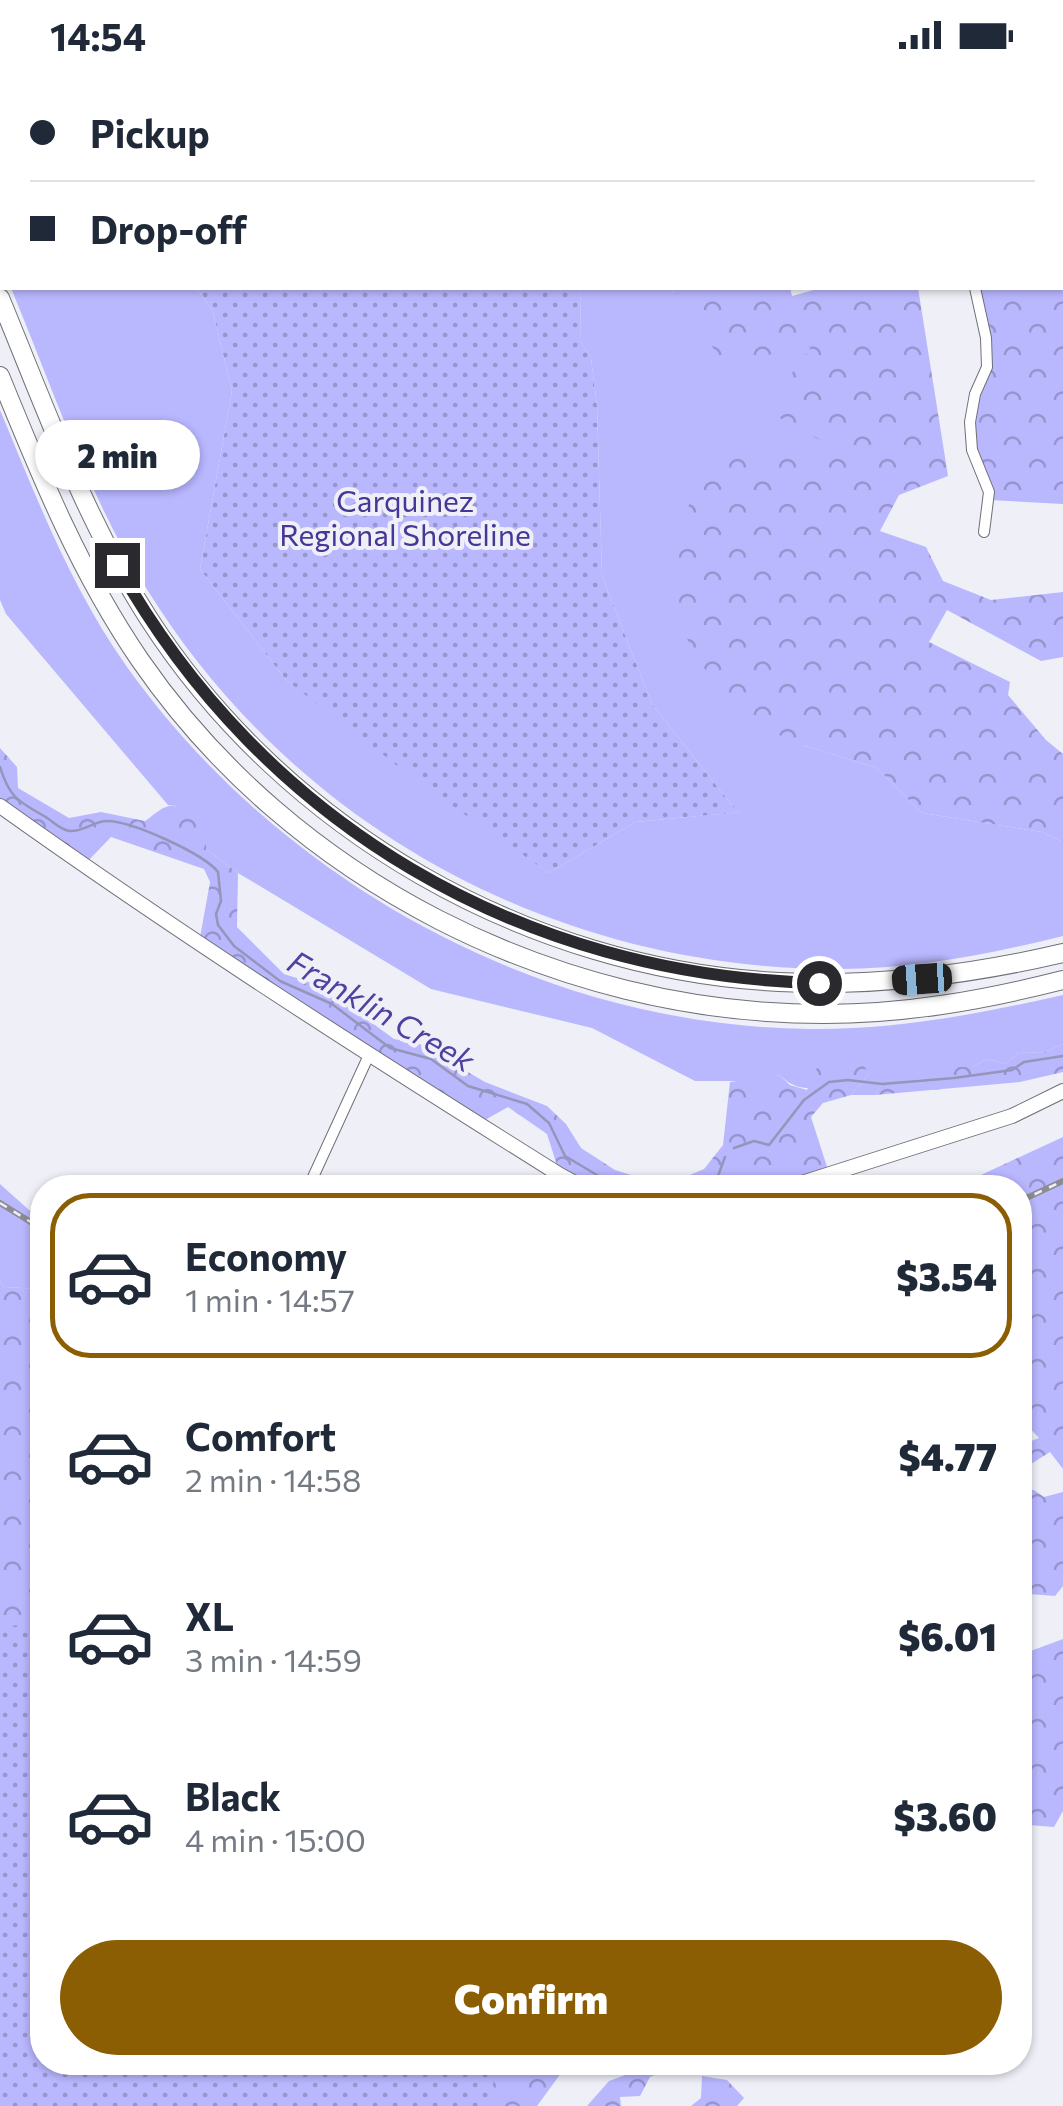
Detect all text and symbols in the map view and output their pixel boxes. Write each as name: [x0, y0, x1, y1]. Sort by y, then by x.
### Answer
text: 14:54: [50, 12, 146, 59]
text: Pickup: [90, 109, 210, 156]
text: Drop-off: [90, 205, 247, 252]
callout: 2 min: [34, 420, 200, 490]
text: 2 min: [77, 435, 158, 475]
park label: Carquinez Regional Shoreline: [279, 481, 531, 552]
route end: [95, 543, 140, 588]
water label: Franklin Creek: [282, 940, 483, 1080]
route start: [797, 961, 842, 1006]
car: [891, 962, 953, 996]
icon: car: [65, 1231, 155, 1321]
text: Economy: [185, 1232, 347, 1279]
text: $3.54: [896, 1252, 997, 1299]
text: 1 min · 14:57: [185, 1279, 355, 1319]
icon: car: [65, 1411, 155, 1501]
text: Comfort: [185, 1412, 336, 1459]
text: $4.77: [898, 1432, 997, 1479]
text: 2 min · 14:58: [185, 1459, 361, 1499]
icon: car: [65, 1591, 155, 1681]
text: XL: [185, 1592, 234, 1639]
text: $6.01: [898, 1612, 997, 1659]
text: 3 min · 14:59: [185, 1639, 362, 1679]
icon: car: [65, 1771, 155, 1861]
text: Black: [185, 1772, 281, 1819]
text: $3.60: [894, 1792, 997, 1839]
text: 4 min · 15:00: [185, 1819, 366, 1859]
button: Confirm: [60, 1940, 1002, 2055]

